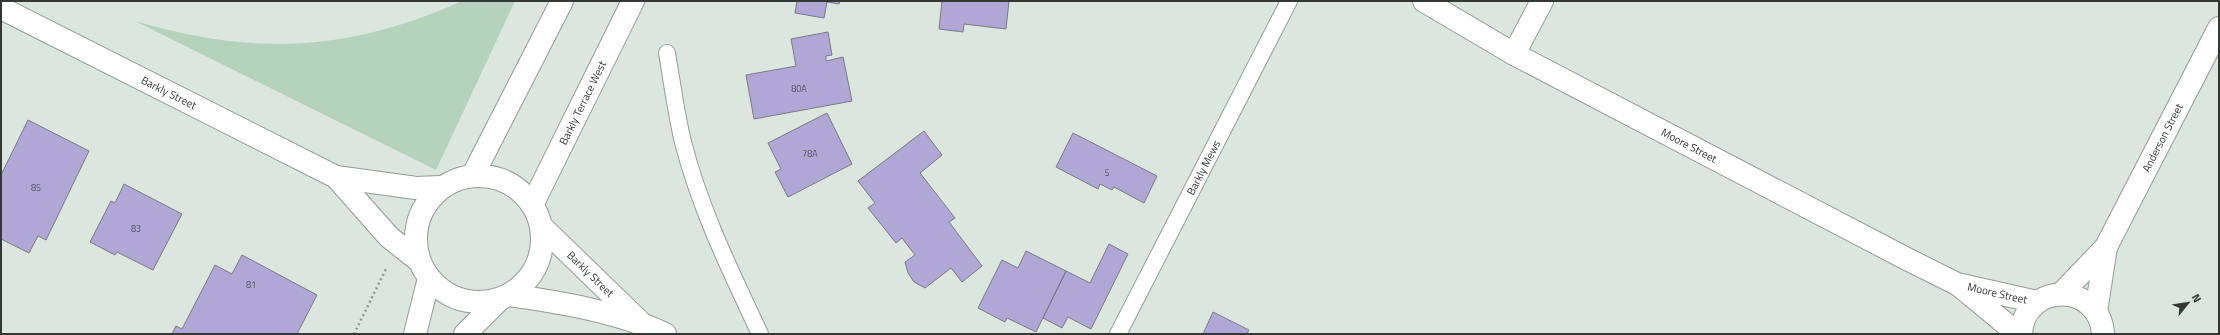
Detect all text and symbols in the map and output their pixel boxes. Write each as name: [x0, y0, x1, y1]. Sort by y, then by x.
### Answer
street label: Barkly Terrace West: [555, 58, 610, 148]
street label: Barkly Street: [138, 72, 199, 113]
house number: 80A: [791, 82, 807, 95]
street label: Anderson Street: [2138, 100, 2187, 175]
street label: Moore Street: [1658, 124, 1720, 167]
street label: Barkly Mews: [1183, 137, 1224, 198]
house number: 78A: [802, 147, 818, 160]
house number: 5: [1104, 166, 1110, 179]
house number: 85: [31, 181, 41, 194]
house number: 83: [131, 222, 141, 235]
street label: Barkly Street: [563, 247, 618, 301]
house number: 81: [246, 278, 256, 291]
street label: Moore Street: [1966, 279, 2029, 308]
north arrow: [2168, 283, 2208, 323]
text: N: [2188, 291, 2205, 305]

